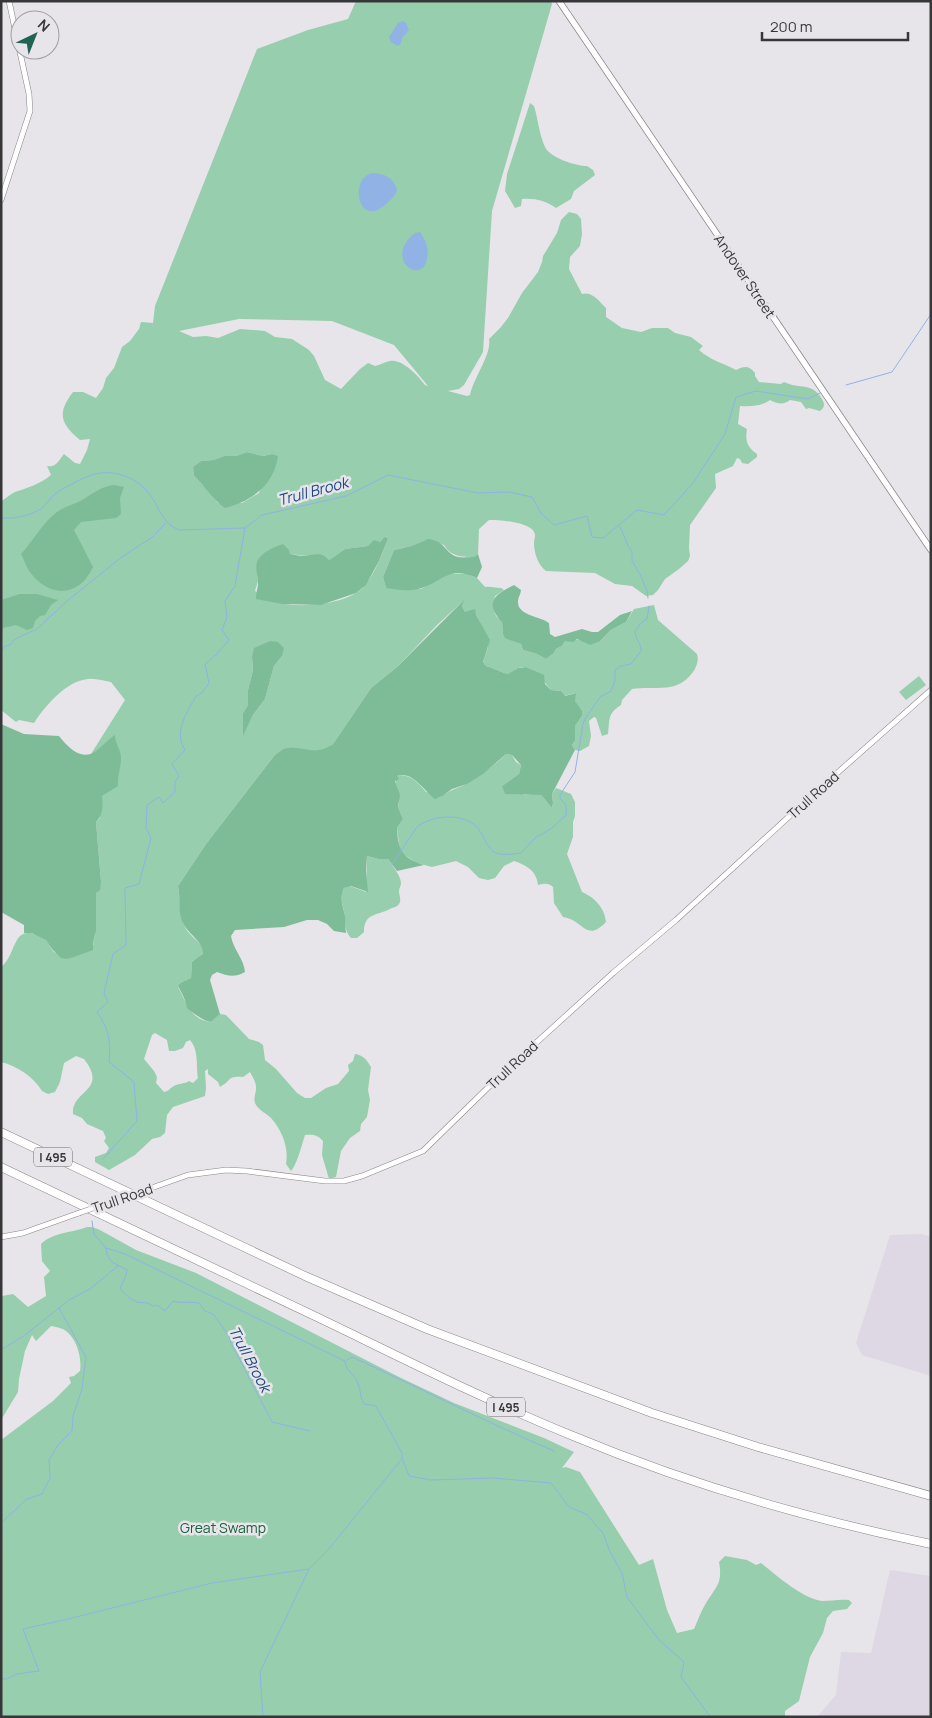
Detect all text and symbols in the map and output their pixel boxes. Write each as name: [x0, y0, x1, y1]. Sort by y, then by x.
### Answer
north arrow: [10, 10, 60, 60]
scale bar: [762, 10, 908, 42]
text: N: [34, 15, 54, 36]
text: 200 m: [770, 16, 813, 37]
street label: Andover Street: [710, 230, 780, 322]
water label: Trull Brook: [275, 471, 353, 510]
street label: Trull Road: [783, 767, 843, 823]
street label: Trull Road: [482, 1036, 542, 1094]
road number: I 495: [34, 1148, 72, 1166]
street label: Trull Road: [89, 1179, 155, 1217]
water label: Trull Brook: [224, 1322, 277, 1398]
road number: I 495: [487, 1398, 525, 1416]
park label: Great Swamp: [180, 1518, 266, 1537]

